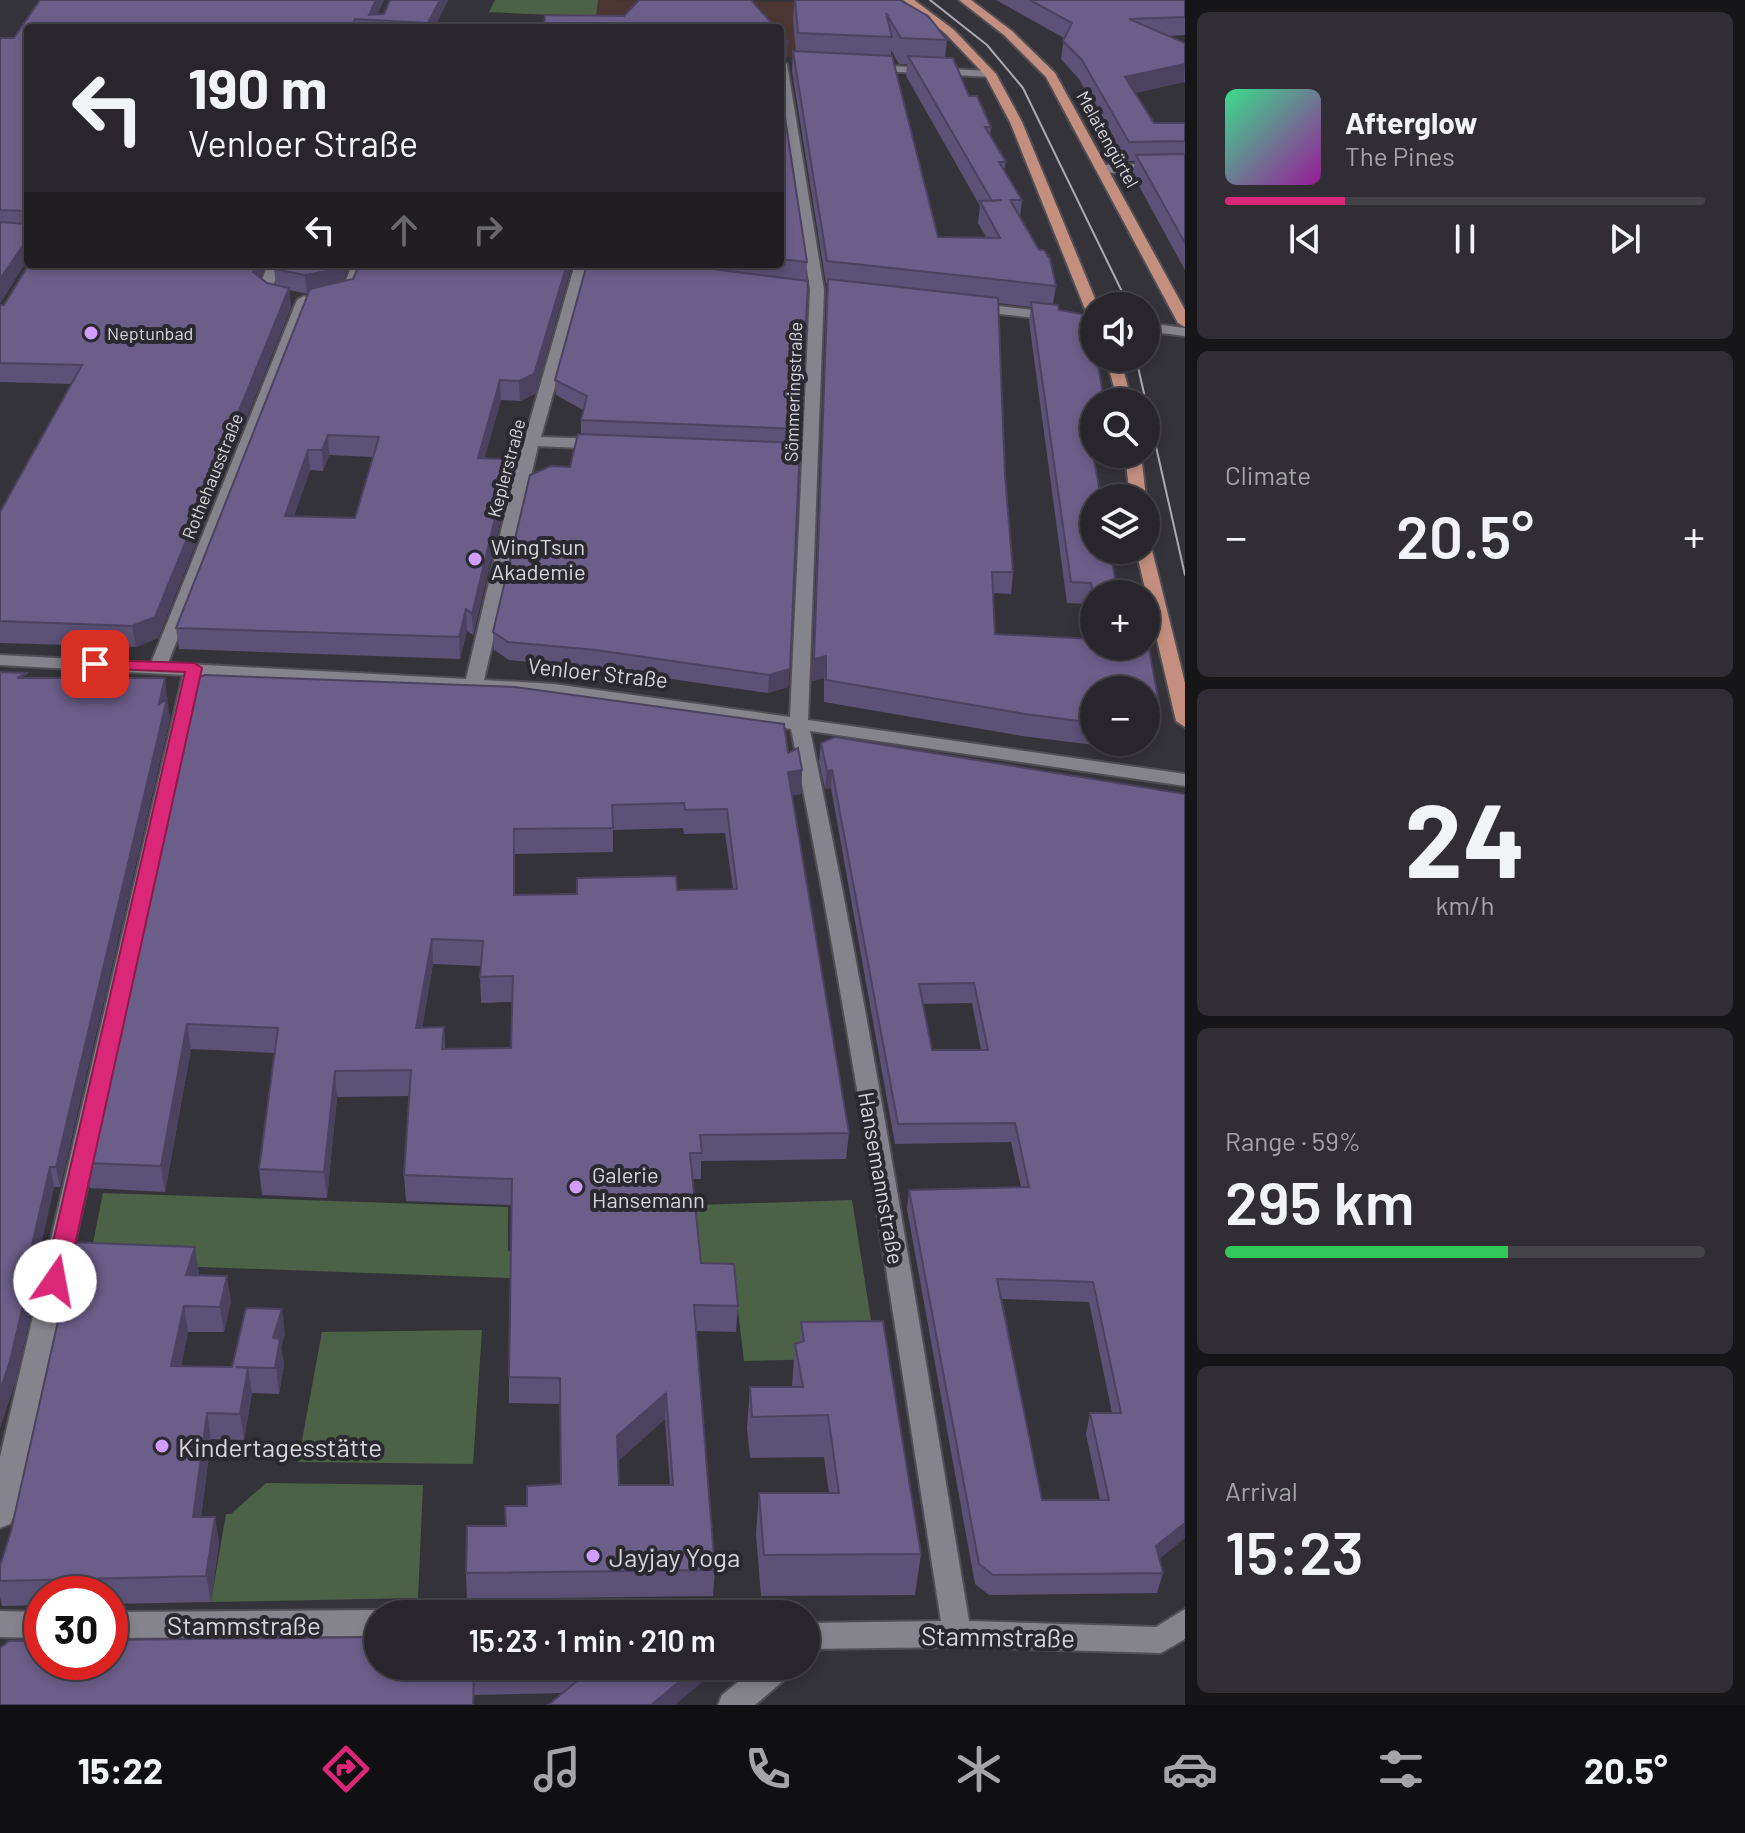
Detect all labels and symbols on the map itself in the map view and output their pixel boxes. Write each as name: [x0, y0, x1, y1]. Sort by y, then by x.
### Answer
street label: Melatengürtel: [1072, 87, 1144, 191]
place label: Neptunbad: [107, 322, 193, 344]
street label: Sömmeringstraße: [780, 322, 806, 462]
marker: Neptunbad: [82, 324, 100, 342]
street label: Rothehausstraße: [177, 410, 247, 542]
street label: Keplerstraße: [482, 416, 530, 520]
place label: WingTsun Akademie: [491, 533, 586, 584]
marker: WingTsun Akademie: [466, 550, 484, 568]
pin: [61, 630, 129, 698]
street label: Venloer Straße: [527, 652, 669, 692]
street label: Hansemannstraße: [854, 1090, 910, 1266]
place label: Galerie Hansemann: [592, 1161, 705, 1212]
marker: Galerie Hansemann: [567, 1178, 585, 1196]
position arrow: [13, 1239, 97, 1323]
place label: Kindertagesstätte: [178, 1431, 382, 1462]
marker: Kindertagesstätte: [153, 1437, 171, 1455]
place label: Jayjay Yoga: [609, 1541, 740, 1572]
marker: Jayjay Yoga: [584, 1547, 602, 1565]
speed limit sign: 30: [24, 1576, 128, 1680]
street label: Stammstraße: [167, 1609, 321, 1640]
street label: Stammstraße: [921, 1619, 1075, 1653]

